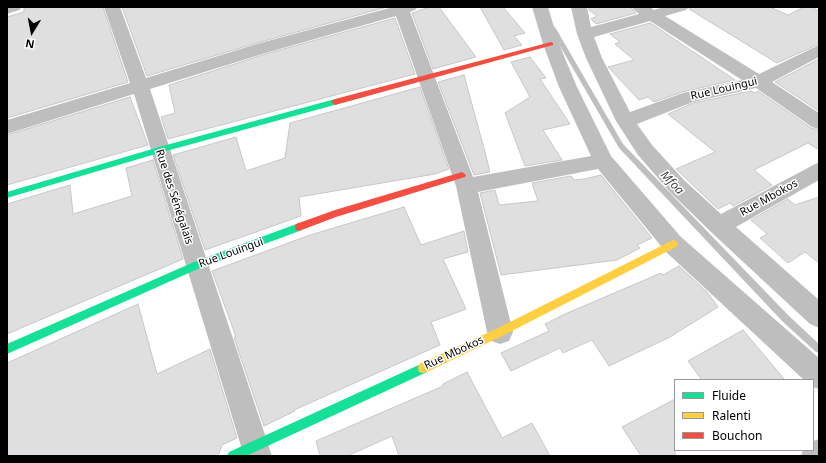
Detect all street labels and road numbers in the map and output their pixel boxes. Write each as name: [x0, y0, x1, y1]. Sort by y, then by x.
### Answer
street label: Rue Louingui: [689, 75, 759, 103]
street label: Rue des Sénégalais: [152, 148, 196, 246]
street label: Rue Mbokos: [738, 177, 800, 219]
street label: Rue Louingui: [197, 235, 265, 271]
street label: Rue Mbokos: [422, 334, 486, 372]

